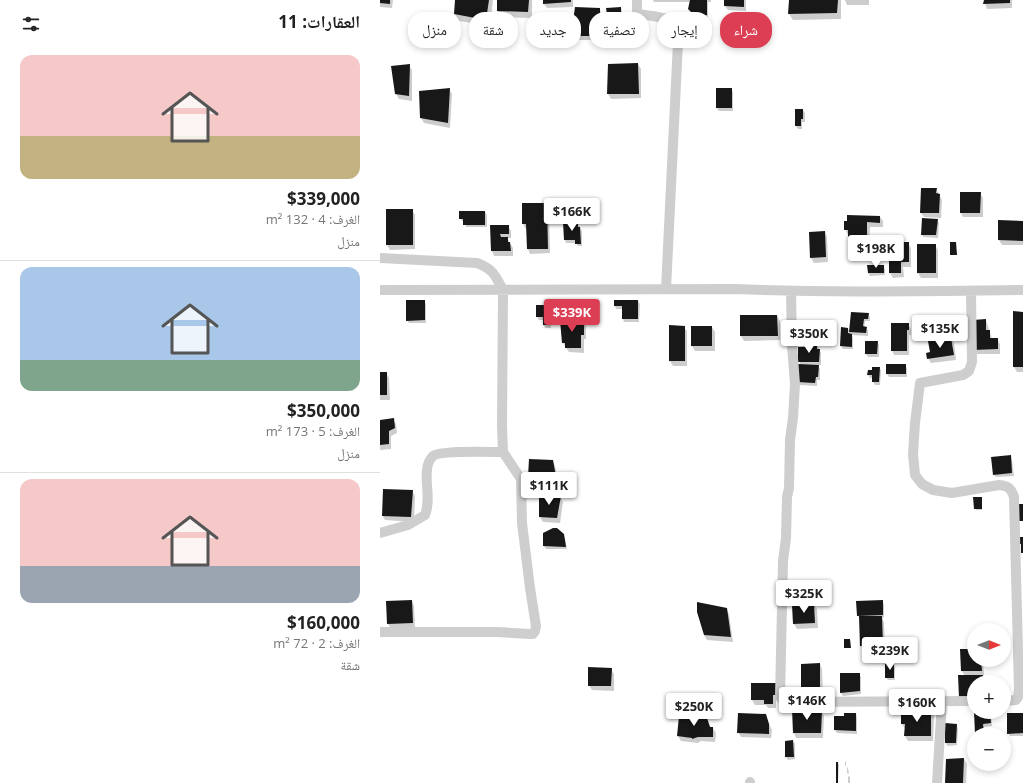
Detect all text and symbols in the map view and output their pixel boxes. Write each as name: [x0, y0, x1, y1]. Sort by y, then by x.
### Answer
text: العقارات: 11: [278, 10, 360, 33]
chip: منزل: [408, 12, 461, 48]
chip: شقة: [469, 12, 518, 48]
chip: جديد: [526, 12, 581, 48]
chip: تصفية: [589, 12, 649, 48]
chip: إيجار: [657, 12, 712, 48]
chip: شراء: [720, 12, 772, 48]
icon: filters: [20, 13, 42, 35]
icon: home: [154, 81, 226, 153]
text: $339,000: [287, 187, 360, 210]
pin: $166K: [544, 198, 600, 232]
text: $166K: [553, 202, 591, 220]
text: الغرف: 4 · 132 m²: [266, 210, 360, 228]
text: منزل: [337, 232, 360, 250]
pin: $198K: [848, 235, 904, 269]
text: $198K: [857, 239, 895, 257]
icon: home: [154, 293, 226, 365]
pin: $339K: [544, 299, 600, 333]
text: $339K: [553, 303, 591, 321]
pin: $135K: [912, 315, 968, 349]
text: $135K: [921, 319, 959, 337]
pin: $350K: [781, 320, 837, 354]
text: $350K: [790, 324, 828, 342]
text: $350,000: [287, 399, 360, 422]
text: الغرف: 5 · 173 m²: [266, 422, 360, 440]
text: منزل: [337, 444, 360, 462]
pin: $111K: [521, 472, 577, 506]
text: $111K: [530, 476, 568, 494]
icon: home: [154, 505, 226, 577]
pin: $325K: [776, 580, 832, 614]
text: $325K: [785, 584, 823, 602]
text: $160,000: [287, 611, 360, 634]
north arrow: [967, 623, 1011, 667]
map controls: [967, 623, 1011, 771]
text: الغرف: 2 · 72 m²: [273, 634, 360, 652]
pin: $239K: [862, 637, 918, 671]
text: $239K: [871, 641, 909, 659]
text: شقة: [341, 656, 360, 674]
button: +: [967, 675, 1011, 719]
pin: $146K: [779, 687, 835, 721]
pin: $160K: [889, 689, 945, 723]
text: $146K: [788, 691, 826, 709]
pin: $250K: [666, 693, 722, 727]
text: $160K: [898, 693, 936, 711]
text: $250K: [675, 697, 713, 715]
button: −: [967, 727, 1011, 771]

